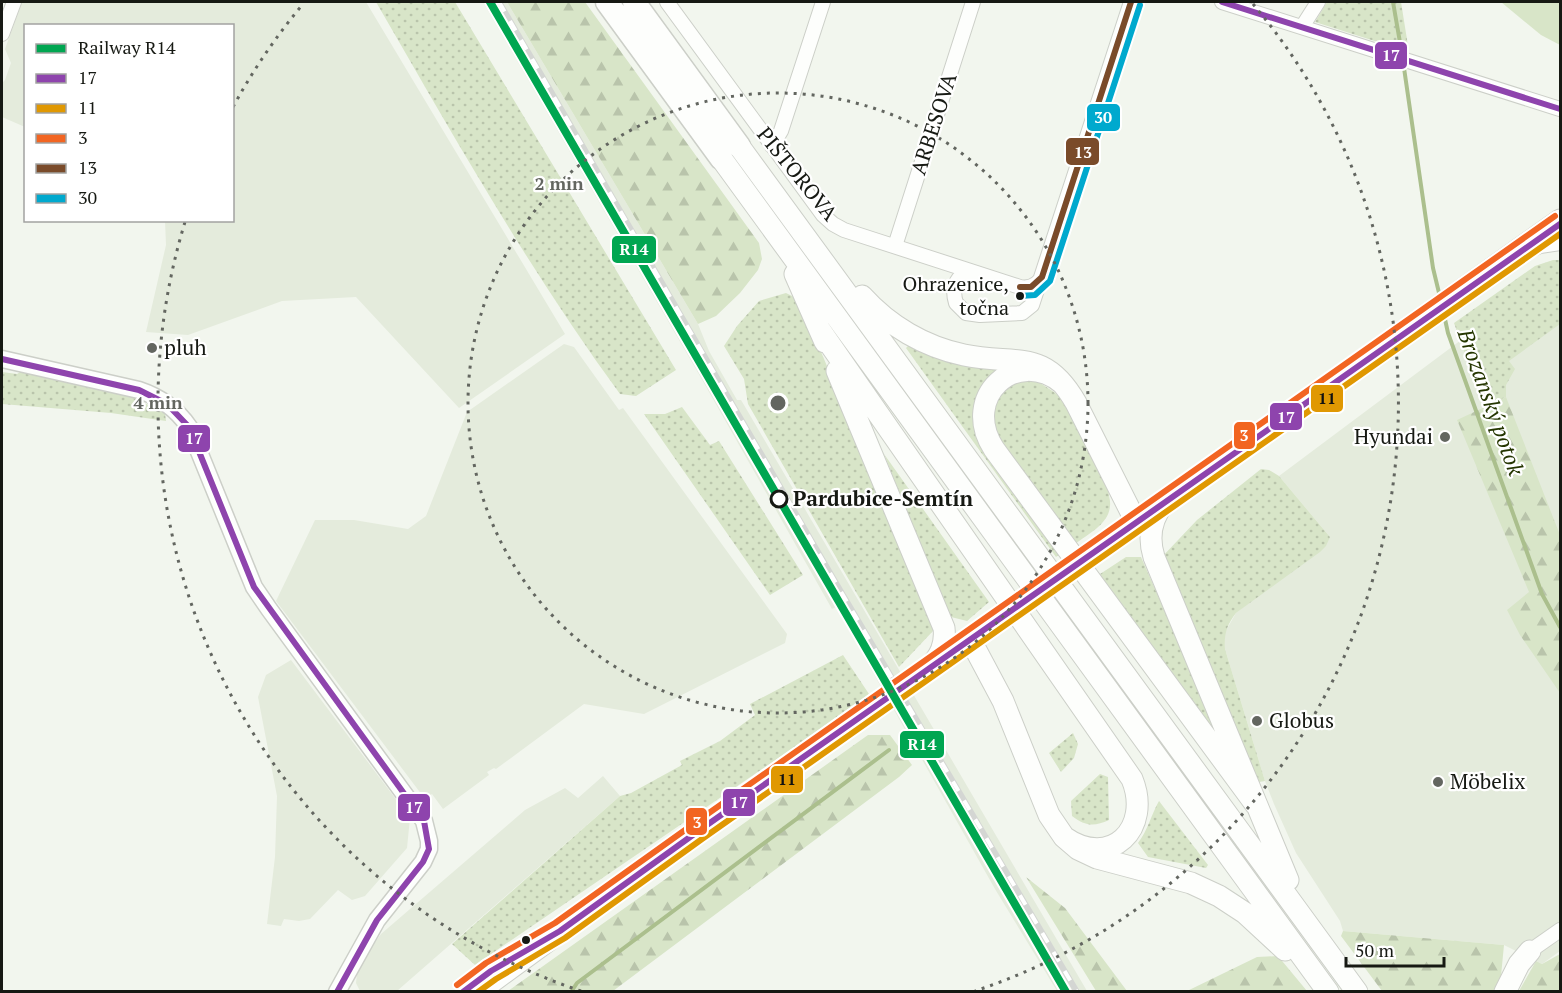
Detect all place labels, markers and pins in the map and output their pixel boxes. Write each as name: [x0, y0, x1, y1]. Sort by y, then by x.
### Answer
place label: Ohrazenice, točna: [903, 270, 1009, 321]
marker: Ohrazenice, točna: [1014, 290, 1026, 302]
place label: pluh: [164, 333, 207, 361]
marker: pluh: [145, 341, 159, 355]
centre of rings: [768, 393, 788, 413]
place label: Hyundai: [1354, 422, 1433, 450]
marker: Hyundai: [1438, 430, 1452, 444]
place label: Pardubice-Semtín: [793, 484, 974, 512]
marker: Pardubice-Semtín: [770, 490, 788, 508]
place label: Globus: [1269, 706, 1334, 734]
marker: Globus: [1250, 714, 1264, 728]
place label: Möbelix: [1450, 767, 1525, 795]
marker: Möbelix: [1431, 775, 1445, 789]
unlabelled marker: [520, 934, 532, 946]

